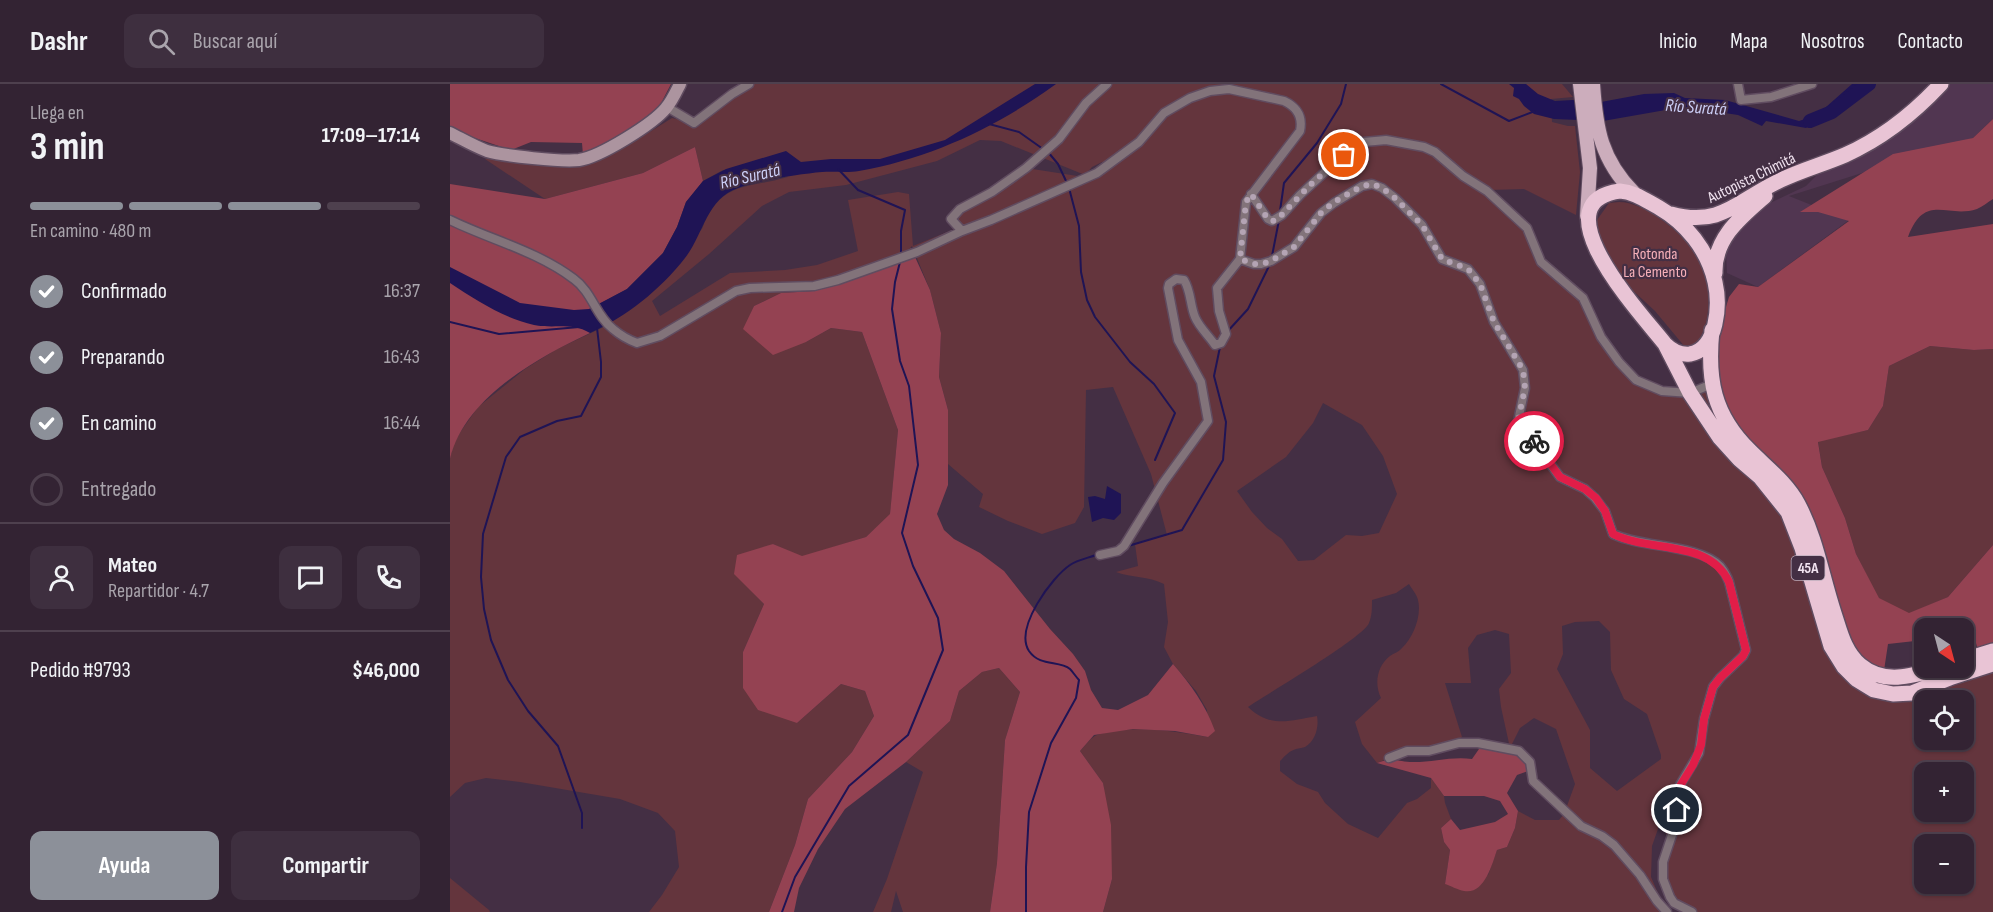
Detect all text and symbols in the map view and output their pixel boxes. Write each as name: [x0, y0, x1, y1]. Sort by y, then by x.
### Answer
search box: [124, 14, 544, 68]
text: Dashr: [30, 25, 88, 58]
icon: search: [145, 25, 178, 58]
text: Buscar aquí: [193, 28, 277, 55]
text: Inicio: [1659, 29, 1697, 54]
text: Mapa: [1730, 29, 1768, 54]
text: Nosotros: [1801, 29, 1865, 54]
text: Contacto: [1898, 29, 1963, 54]
water label: Río Suratá: [1665, 95, 1728, 120]
text: Llega en: [30, 101, 84, 125]
text: 17:09–17:14: [322, 122, 420, 149]
text: 3 min: [30, 124, 105, 171]
pin: [1318, 129, 1369, 180]
icon: bag: [1327, 138, 1360, 171]
street label: Autopista Chimitá: [1704, 149, 1799, 208]
water label: Río Suratá: [718, 159, 783, 194]
text: En camino · 480 m: [30, 219, 151, 243]
park label: Rotonda La Cemento: [1623, 245, 1687, 282]
icon: check: [30, 275, 63, 308]
text: Confirmado: [81, 278, 167, 305]
text: 16:37: [384, 279, 420, 303]
icon: check: [30, 341, 63, 374]
text: Preparando: [81, 344, 165, 371]
text: 16:43: [384, 345, 420, 369]
icon: check: [30, 407, 63, 440]
text: En camino: [81, 410, 157, 437]
text: 16:44: [384, 411, 420, 435]
courier: [1504, 411, 1564, 471]
icon: bike: [1518, 425, 1551, 458]
text: Entregado: [81, 476, 156, 503]
button: person: [30, 546, 93, 609]
button: chat: [279, 546, 342, 609]
button: phone: [357, 546, 420, 609]
text: Mateo: [108, 552, 157, 579]
road number: 45A: [1792, 556, 1824, 580]
text: Repartidor · 4.7: [108, 579, 209, 603]
north arrow: [1914, 618, 1974, 678]
map controls: [1914, 618, 1974, 894]
text: Pedido #9793: [30, 657, 131, 684]
text: $46,000: [352, 657, 420, 684]
button: locate: [1914, 690, 1974, 750]
button: +: [1914, 762, 1974, 822]
pin: [1651, 784, 1702, 835]
icon: home: [1660, 793, 1693, 826]
button: Ayuda: [30, 831, 219, 900]
button: Compartir: [231, 831, 420, 900]
button: −: [1914, 834, 1974, 894]

